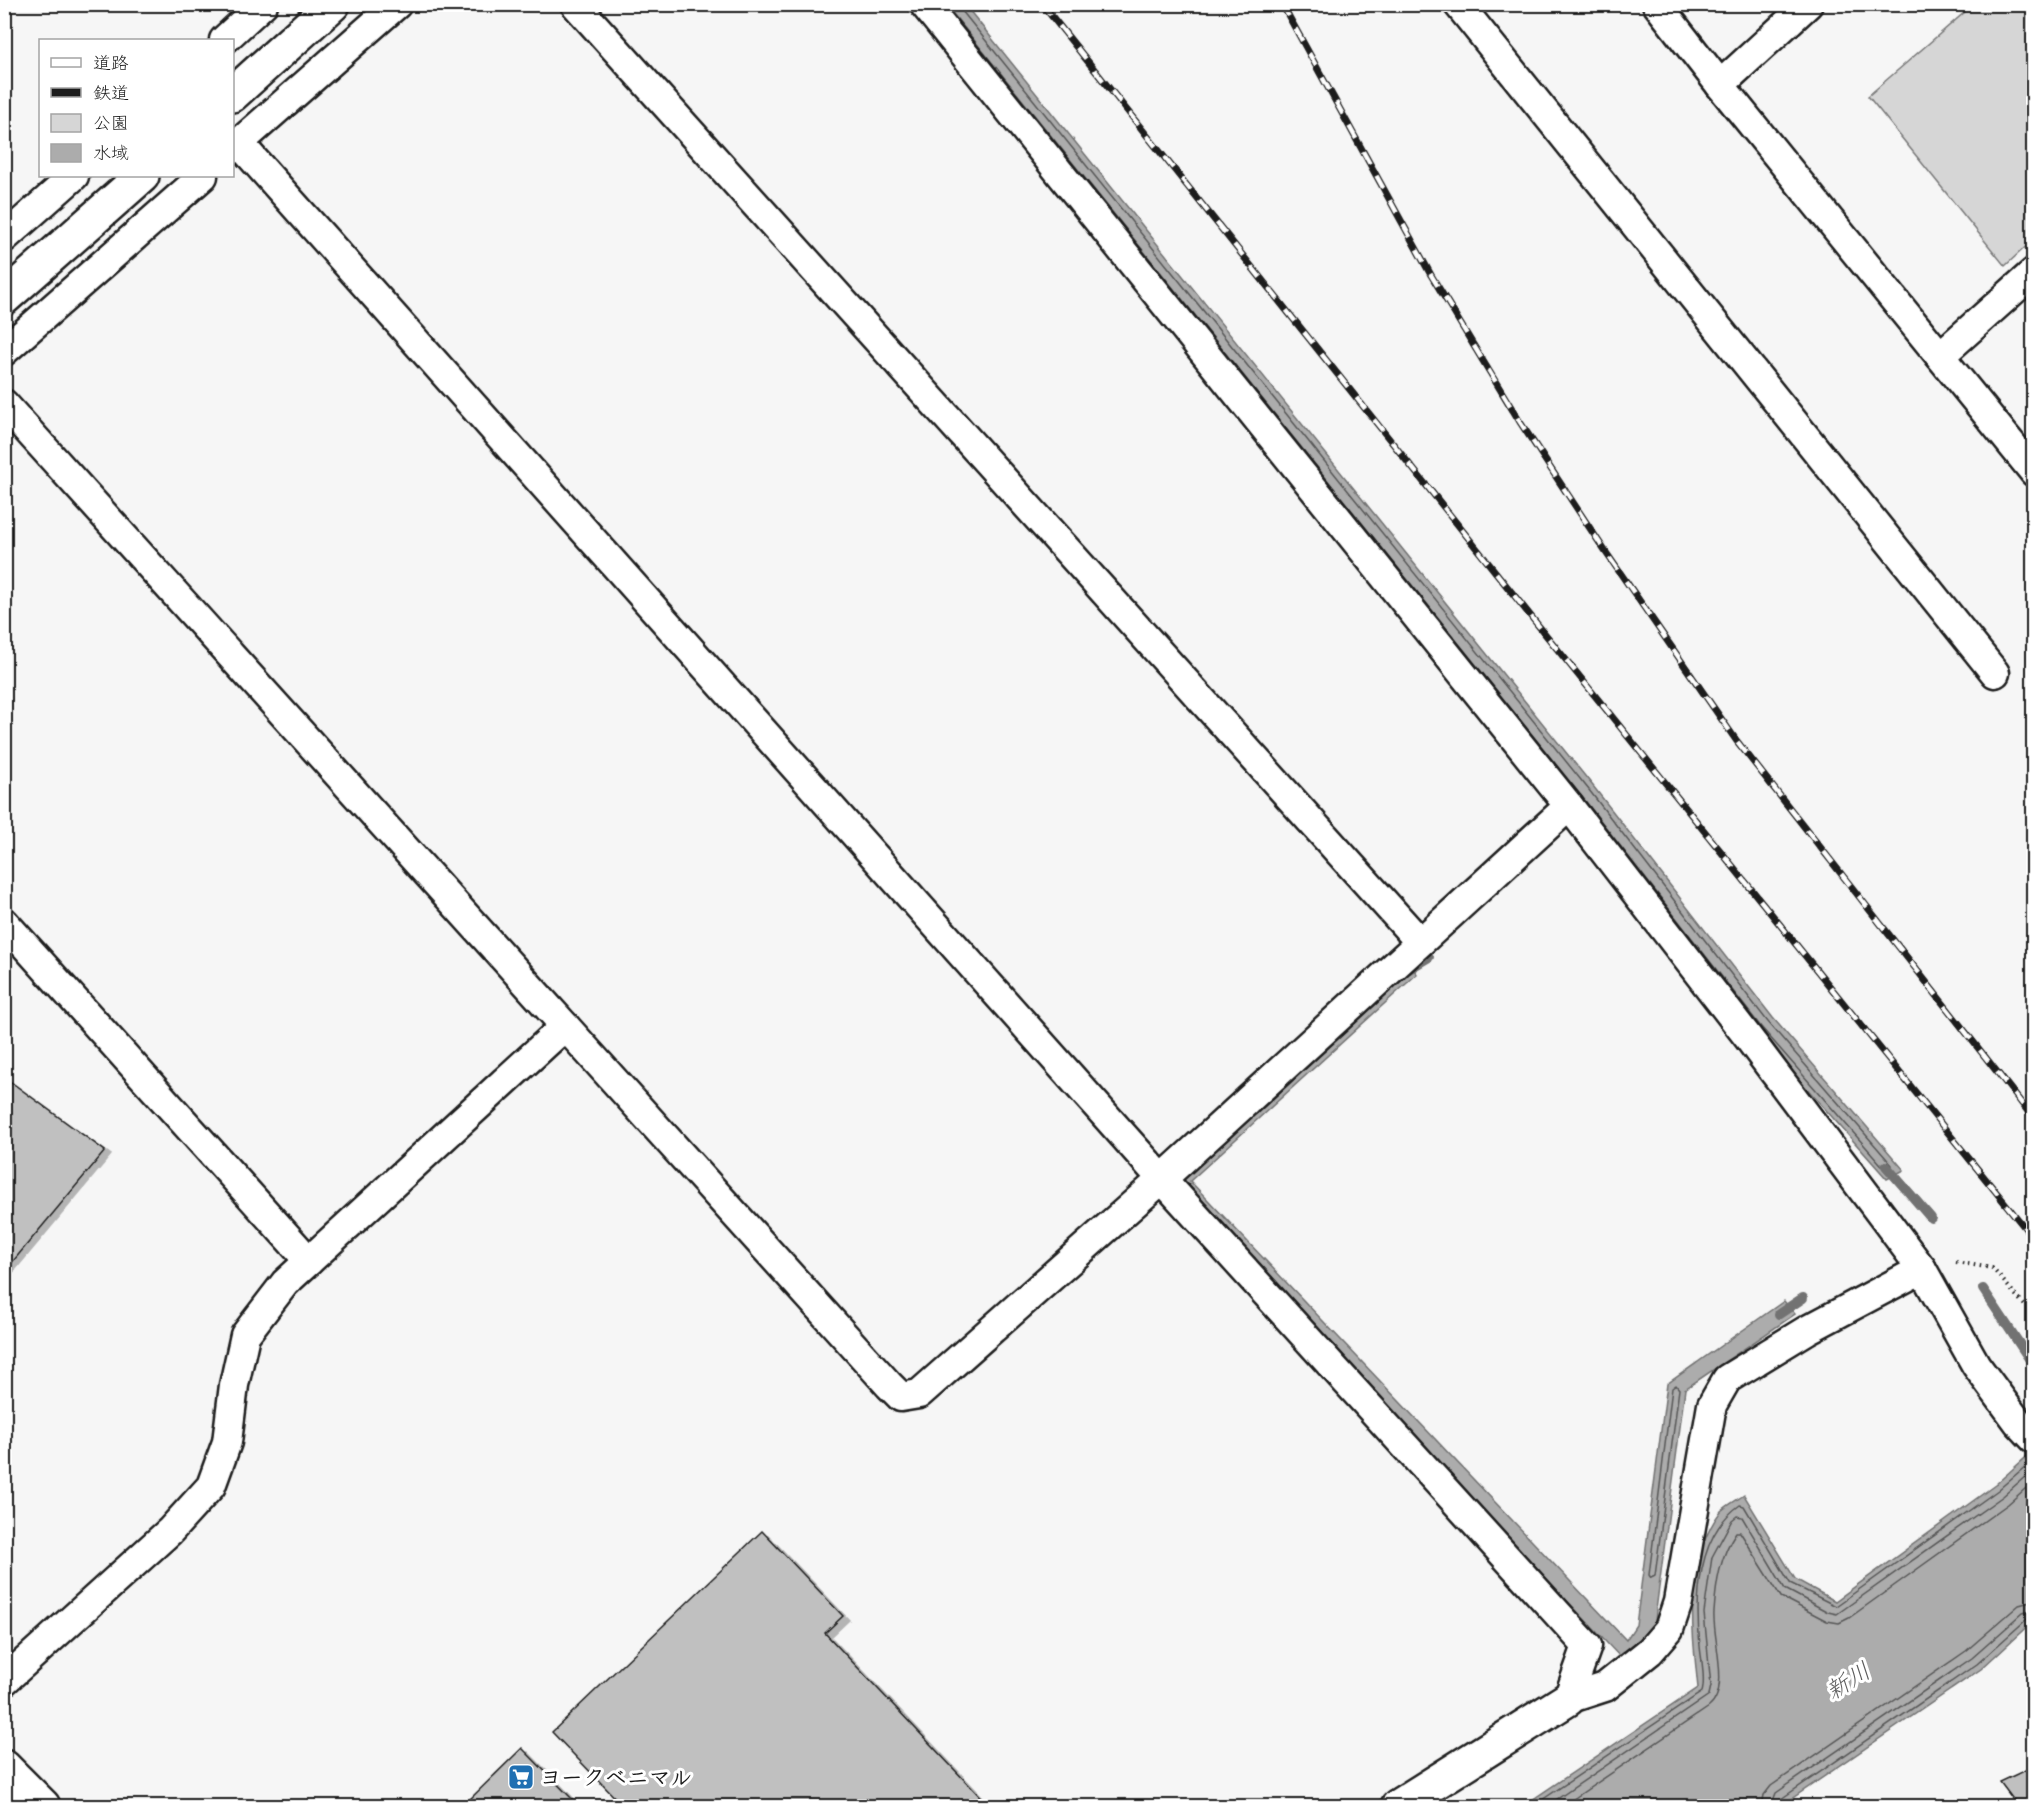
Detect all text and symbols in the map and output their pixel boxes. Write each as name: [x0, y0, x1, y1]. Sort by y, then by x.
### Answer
legend: [39, 39, 234, 177]
text: 道路: [93, 52, 129, 76]
text: 鉄道: [93, 82, 129, 106]
text: 公園: [93, 112, 129, 136]
text: 水域: [93, 142, 129, 166]
water label: 新川: [1820, 1656, 1877, 1708]
supermarket icon: ヨークベニマル: [506, 1762, 536, 1792]
place label: ヨークベニマル: [540, 1765, 692, 1793]

